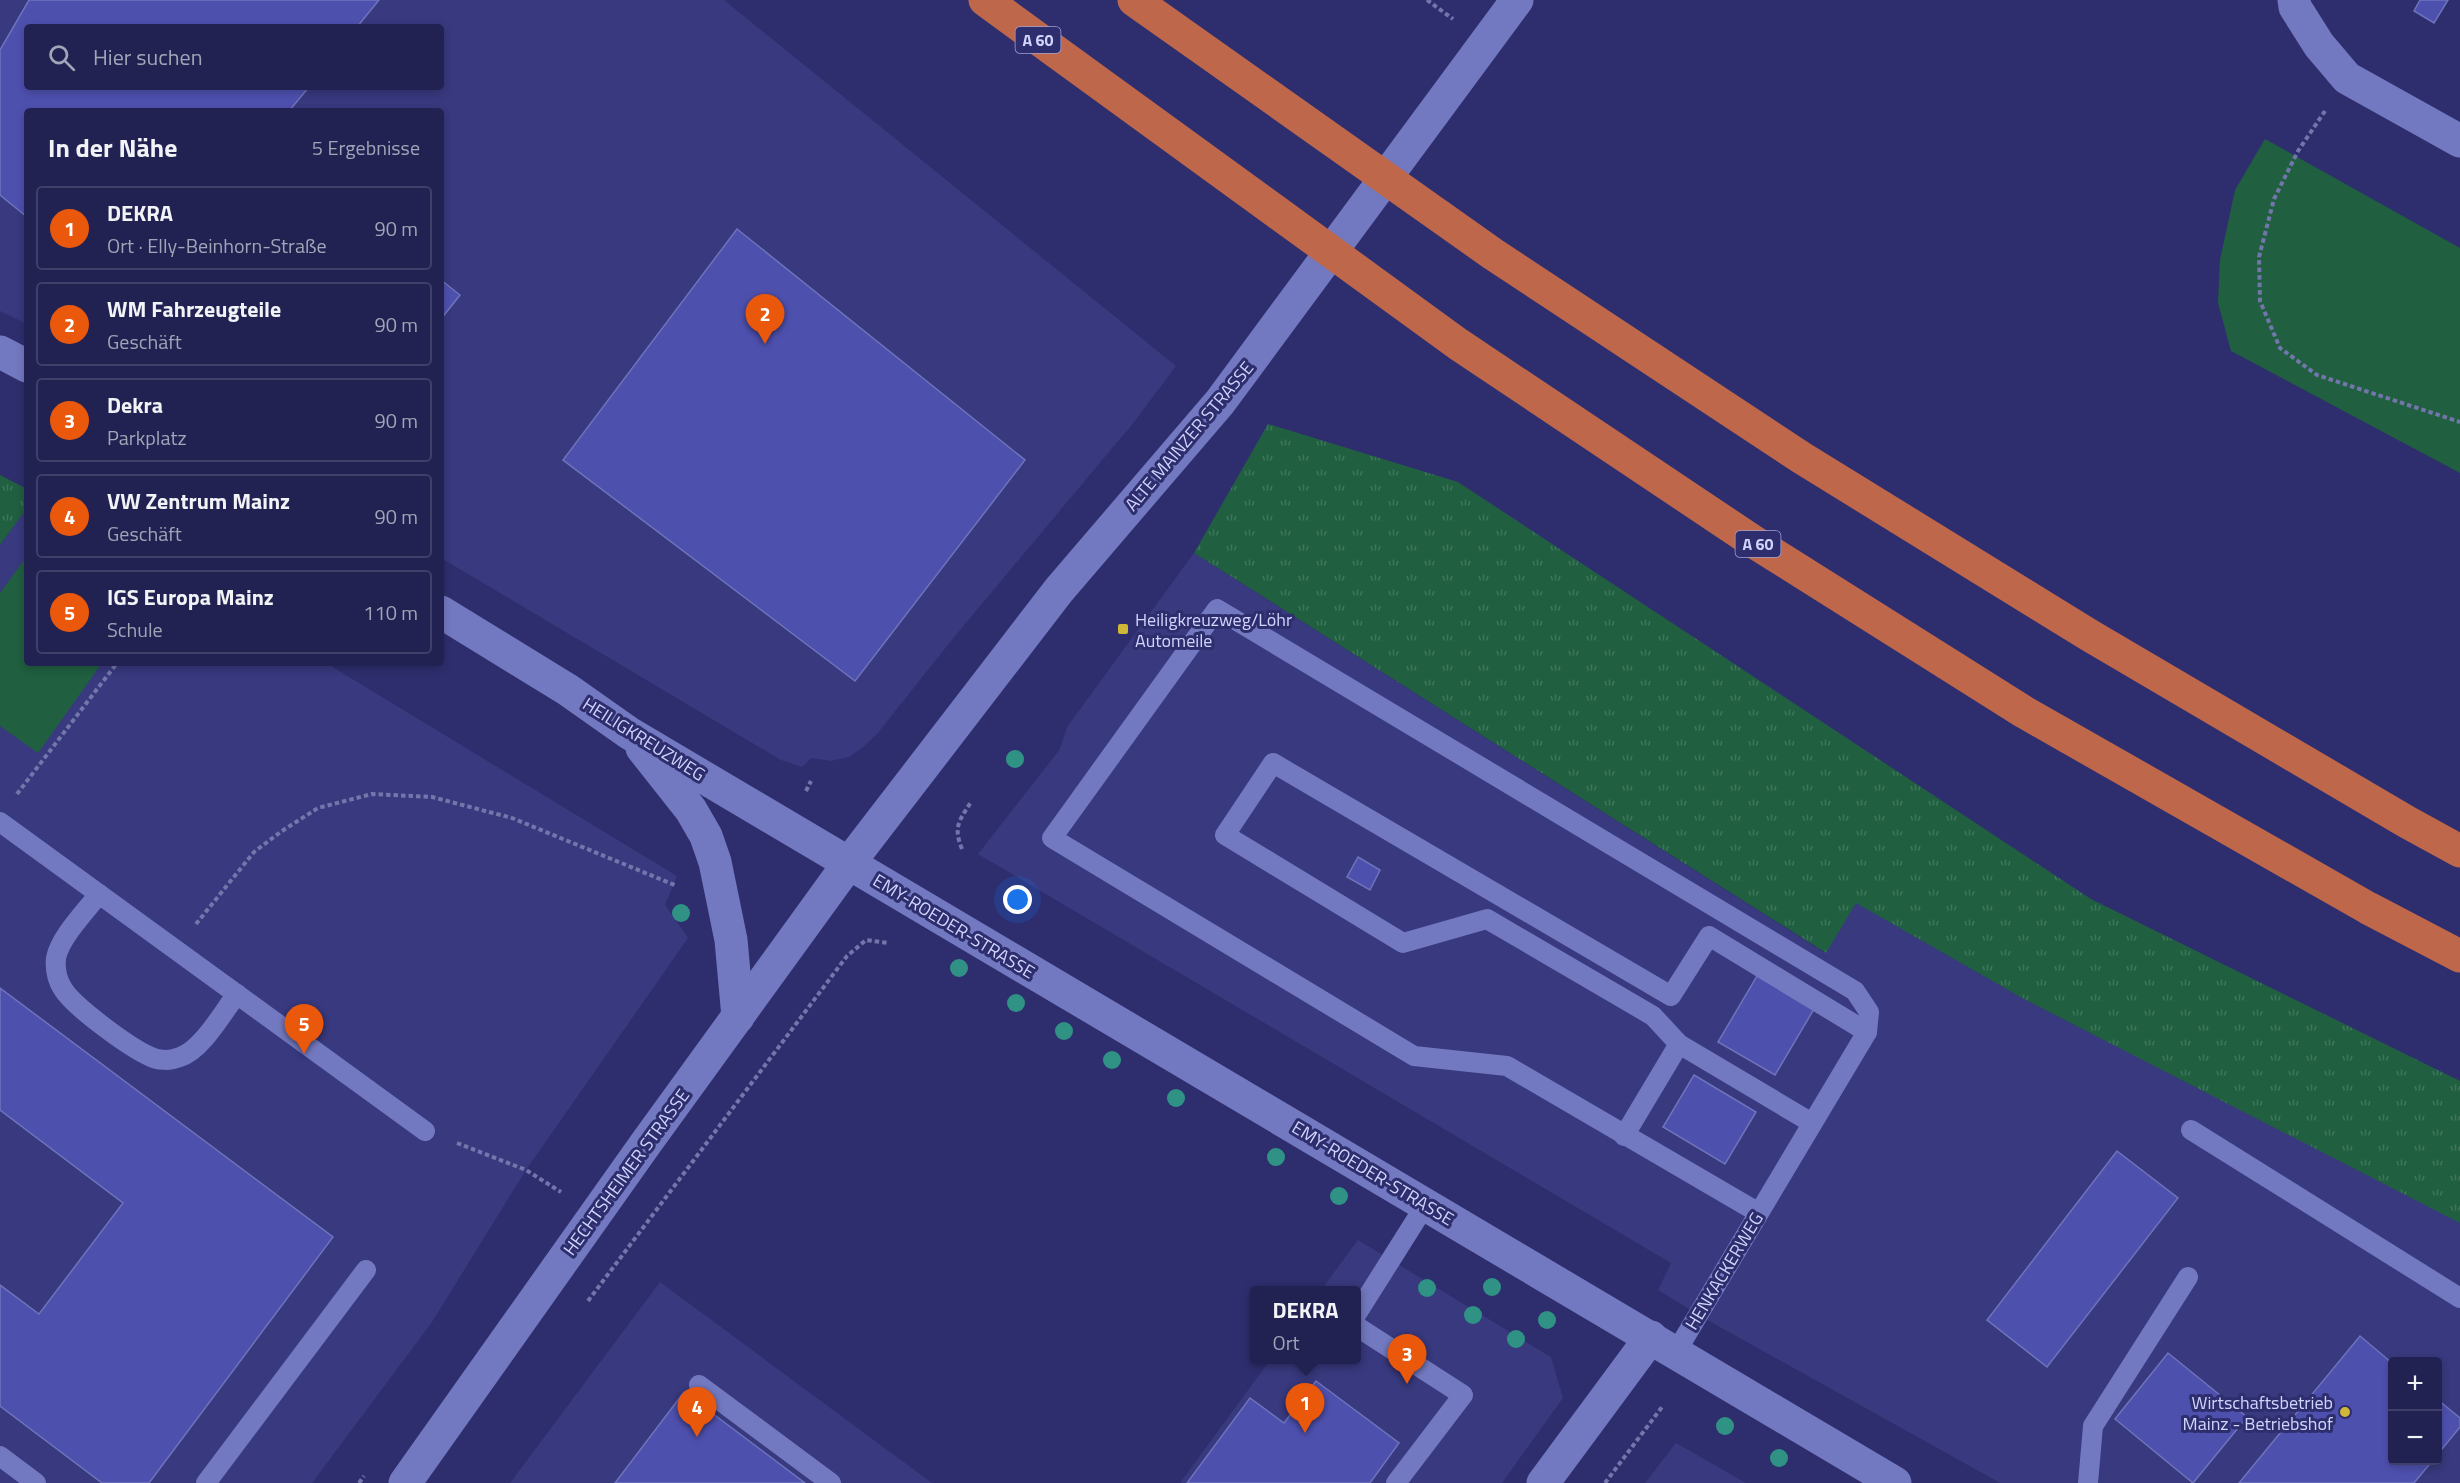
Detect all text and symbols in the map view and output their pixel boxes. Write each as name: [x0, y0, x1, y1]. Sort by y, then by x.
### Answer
search box: [24, 24, 444, 90]
road number: A 60: [1016, 27, 1060, 53]
text: Hier suchen: [93, 40, 202, 74]
icon: search: [45, 41, 78, 74]
text: In der Nähe: [48, 128, 177, 167]
text: 5 Ergebnisse: [312, 132, 420, 163]
text: DEKRA: [107, 196, 173, 230]
text: 1: [64, 213, 75, 244]
text: 90 m: [374, 213, 418, 244]
text: Ort · Elly-Beinhorn-Straße: [107, 230, 327, 261]
text: WM Fahrzeugteile: [107, 292, 281, 326]
pin: 2: [746, 294, 784, 344]
text: 2: [64, 309, 75, 340]
text: 90 m: [374, 309, 418, 340]
text: Geschäft: [107, 326, 182, 357]
street label: ALTE MAINZER STRASSE: [1118, 355, 1260, 517]
text: Dekra: [107, 388, 163, 422]
text: 3: [64, 405, 75, 436]
text: 90 m: [374, 405, 418, 436]
text: Parkplatz: [107, 422, 187, 453]
text: VW Zentrum Mainz: [107, 484, 290, 518]
text: 4: [64, 501, 75, 532]
text: 90 m: [374, 501, 418, 532]
text: Geschäft: [107, 518, 182, 549]
road number: A 60: [1736, 531, 1780, 557]
text: IGS Europa Mainz: [107, 580, 274, 614]
text: 5: [64, 597, 75, 628]
text: 110 m: [363, 597, 418, 628]
place label: Heiligkreuzweg/Löhr Automeile: [1135, 606, 1292, 654]
text: Schule: [107, 614, 163, 645]
marker: Heiligkreuzweg/Löhr Automeile: [1116, 622, 1130, 636]
street label: HEILIGKREUZWEG: [577, 690, 711, 788]
street label: EMY-ROEDER-STRASSE: [868, 867, 1040, 985]
your location: [1003, 885, 1032, 914]
pin: 5: [284, 1004, 324, 1054]
street label: HECHTSHEIMER STRASSE: [556, 1083, 696, 1261]
street label: EMY-ROEDER-STRASSE: [1287, 1114, 1459, 1232]
street label: HENKACKERWEG: [1678, 1207, 1770, 1335]
popup: [1250, 1286, 1361, 1364]
text: DEKRA: [1273, 1293, 1338, 1327]
text: Ort: [1273, 1327, 1300, 1358]
pin: 3: [1388, 1334, 1426, 1384]
map controls: [2388, 1357, 2442, 1465]
button: +: [2388, 1357, 2442, 1411]
pin: 1: [1286, 1384, 1324, 1433]
pin: 4: [678, 1388, 716, 1437]
place label: Wirtschaftsbetrieb Mainz - Betriebshof: [2183, 1389, 2333, 1437]
marker: Wirtschaftsbetrieb Mainz - Betriebshof: [2338, 1405, 2352, 1419]
button: −: [2388, 1411, 2442, 1465]

